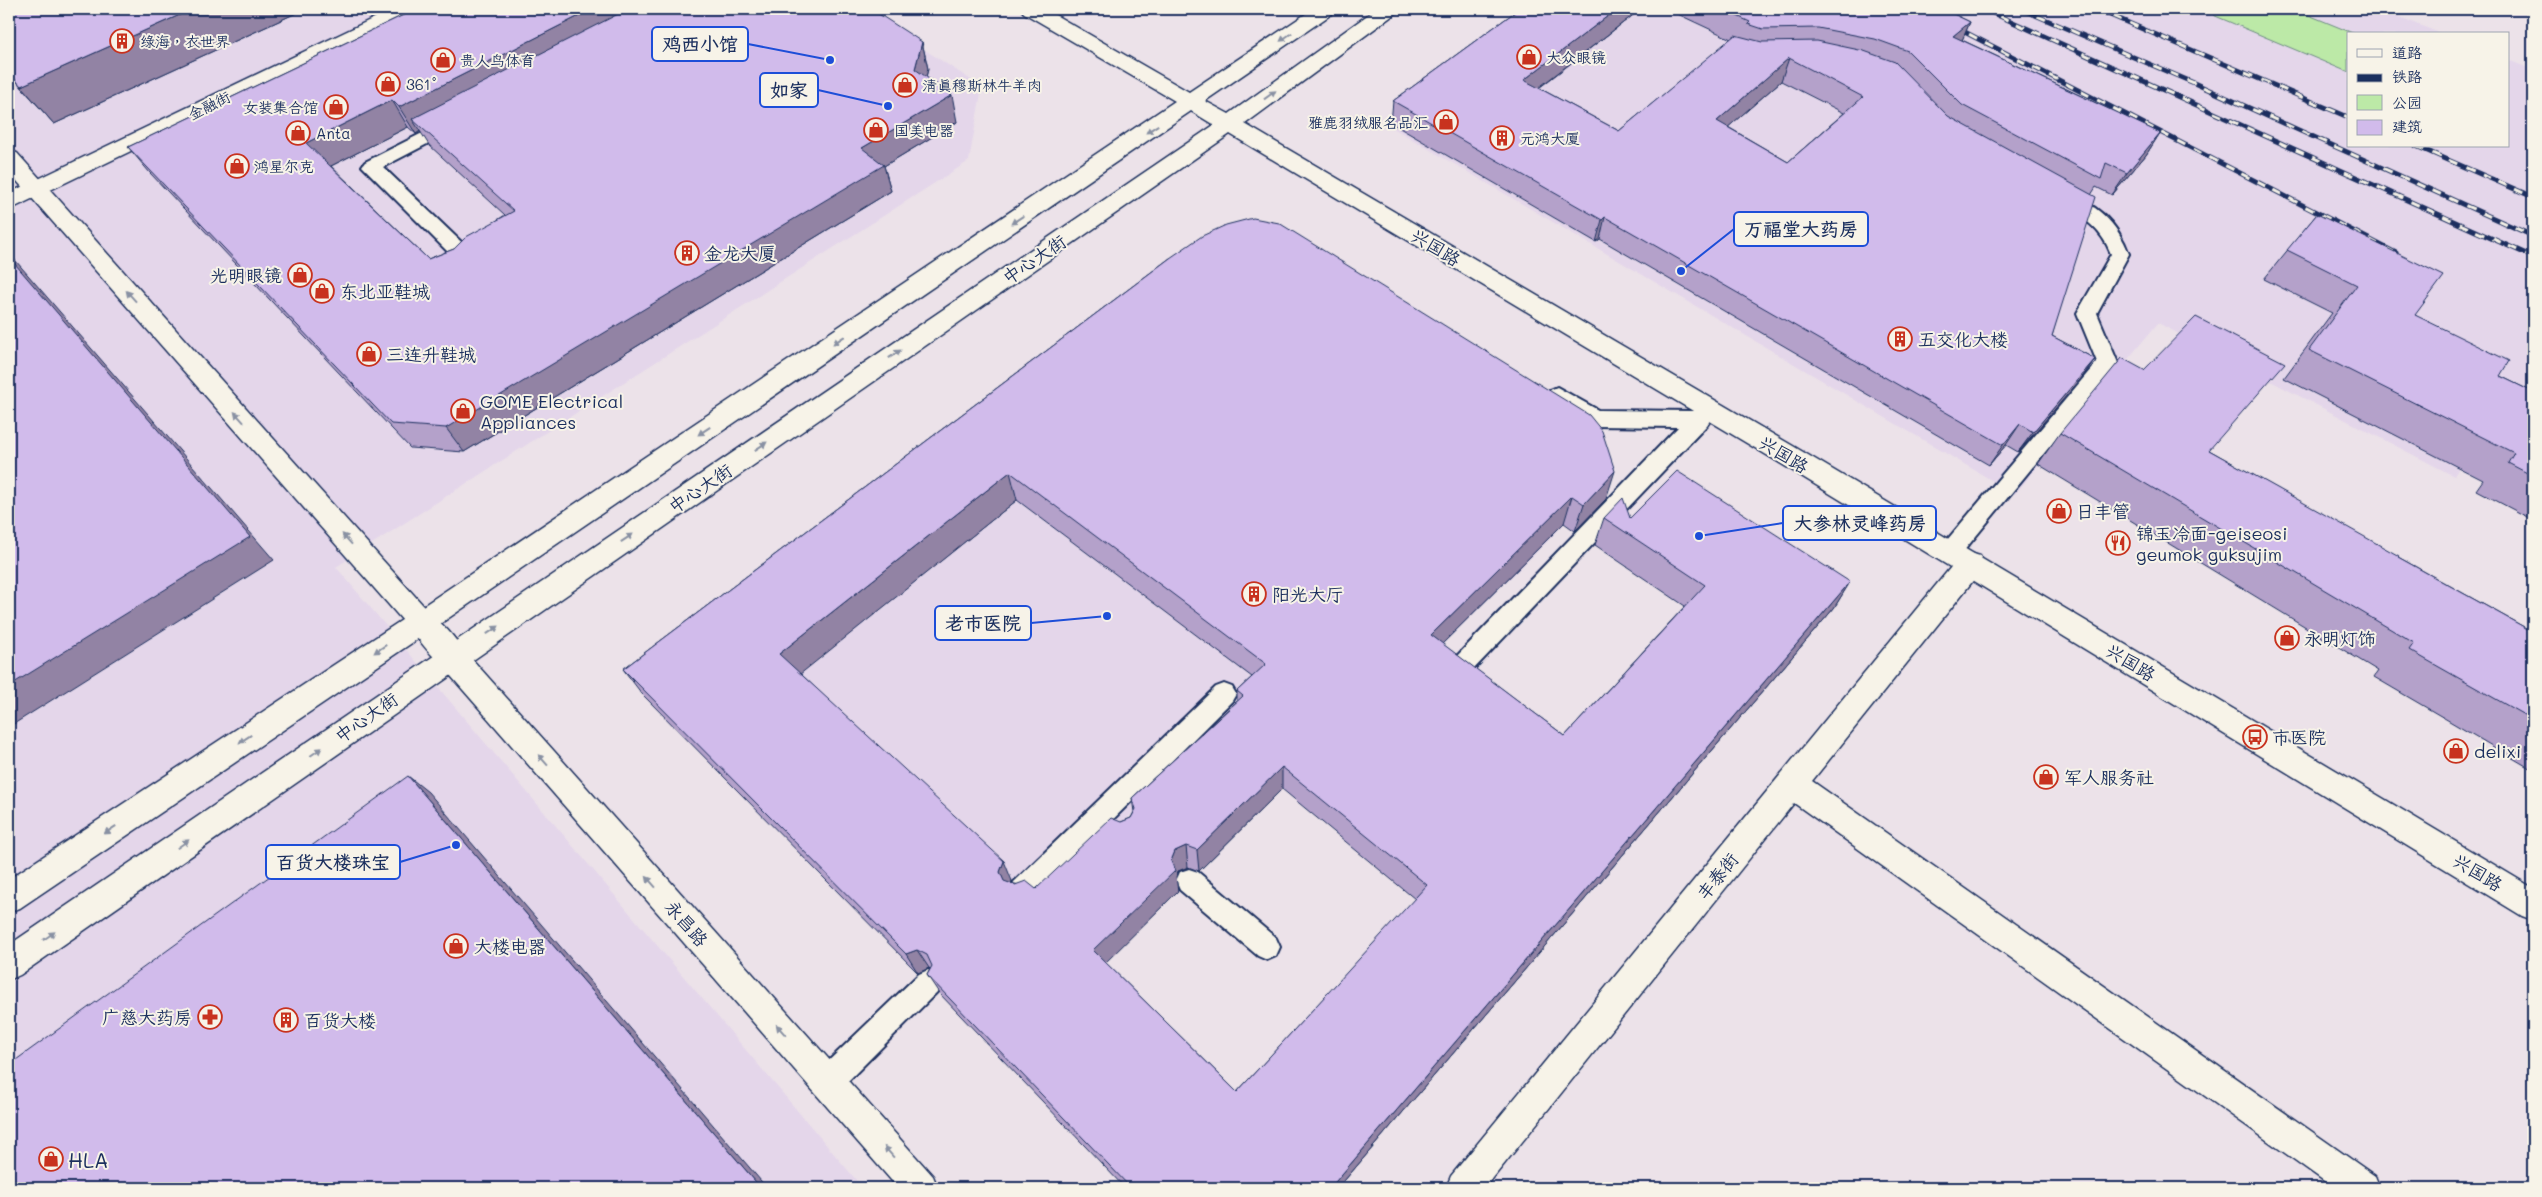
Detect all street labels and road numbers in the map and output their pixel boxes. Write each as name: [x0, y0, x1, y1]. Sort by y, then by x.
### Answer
street label: 金融街: [184, 86, 234, 124]
street label: 兴国路: [1407, 223, 1465, 271]
street label: 中心大街: [997, 229, 1071, 289]
street label: 兴国路: [1755, 430, 1813, 478]
street label: 中心大街: [663, 458, 737, 518]
street label: 兴国路: [2102, 638, 2160, 686]
street label: 中心大街: [330, 687, 402, 747]
street label: 丰泰街: [1691, 847, 1743, 905]
street label: 兴国路: [2449, 848, 2507, 896]
street label: 永昌路: [660, 895, 714, 951]

